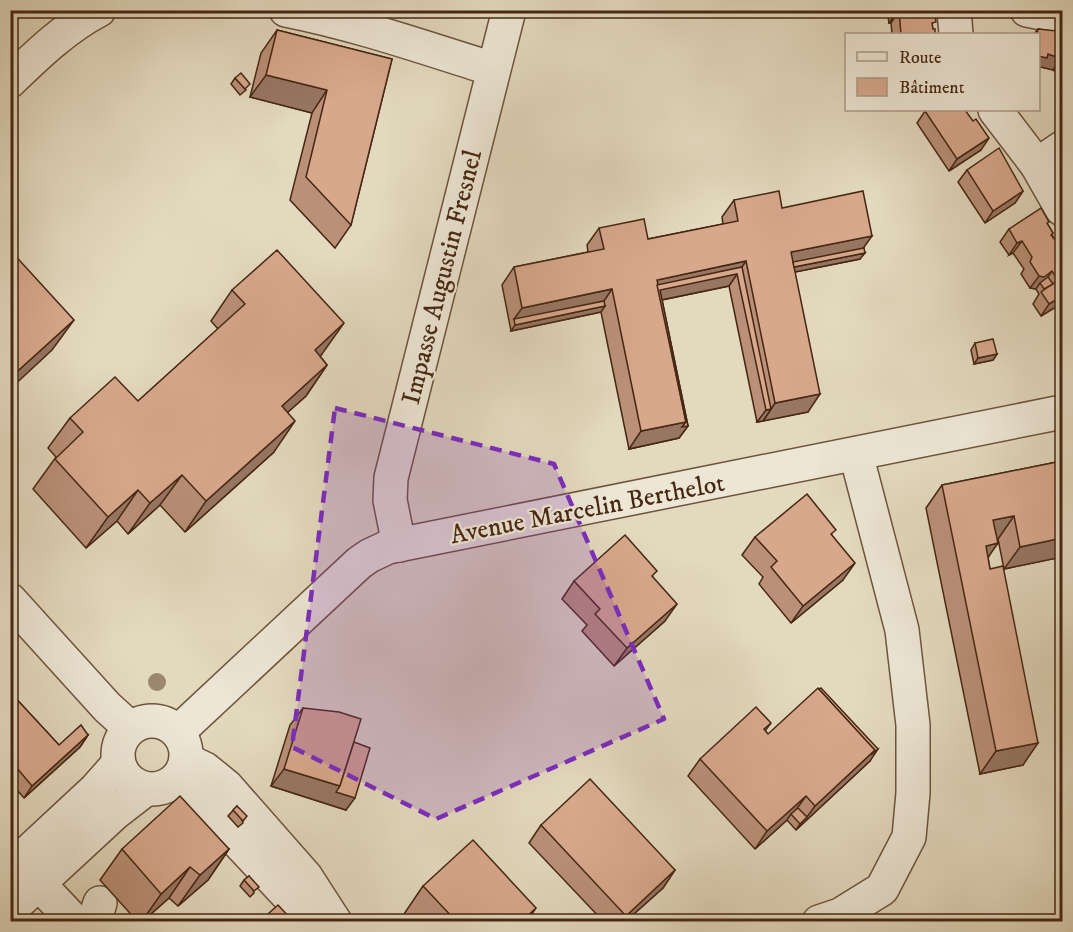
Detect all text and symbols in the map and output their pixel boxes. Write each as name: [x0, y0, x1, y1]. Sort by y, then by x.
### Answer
legend: [845, 33, 1040, 111]
text: Route: [899, 47, 942, 69]
text: Bâtiment: [899, 77, 965, 99]
street label: Impasse Augustin Fresnel: [395, 147, 490, 408]
street label: Avenue Marcelin Berthelot: [447, 467, 727, 552]

